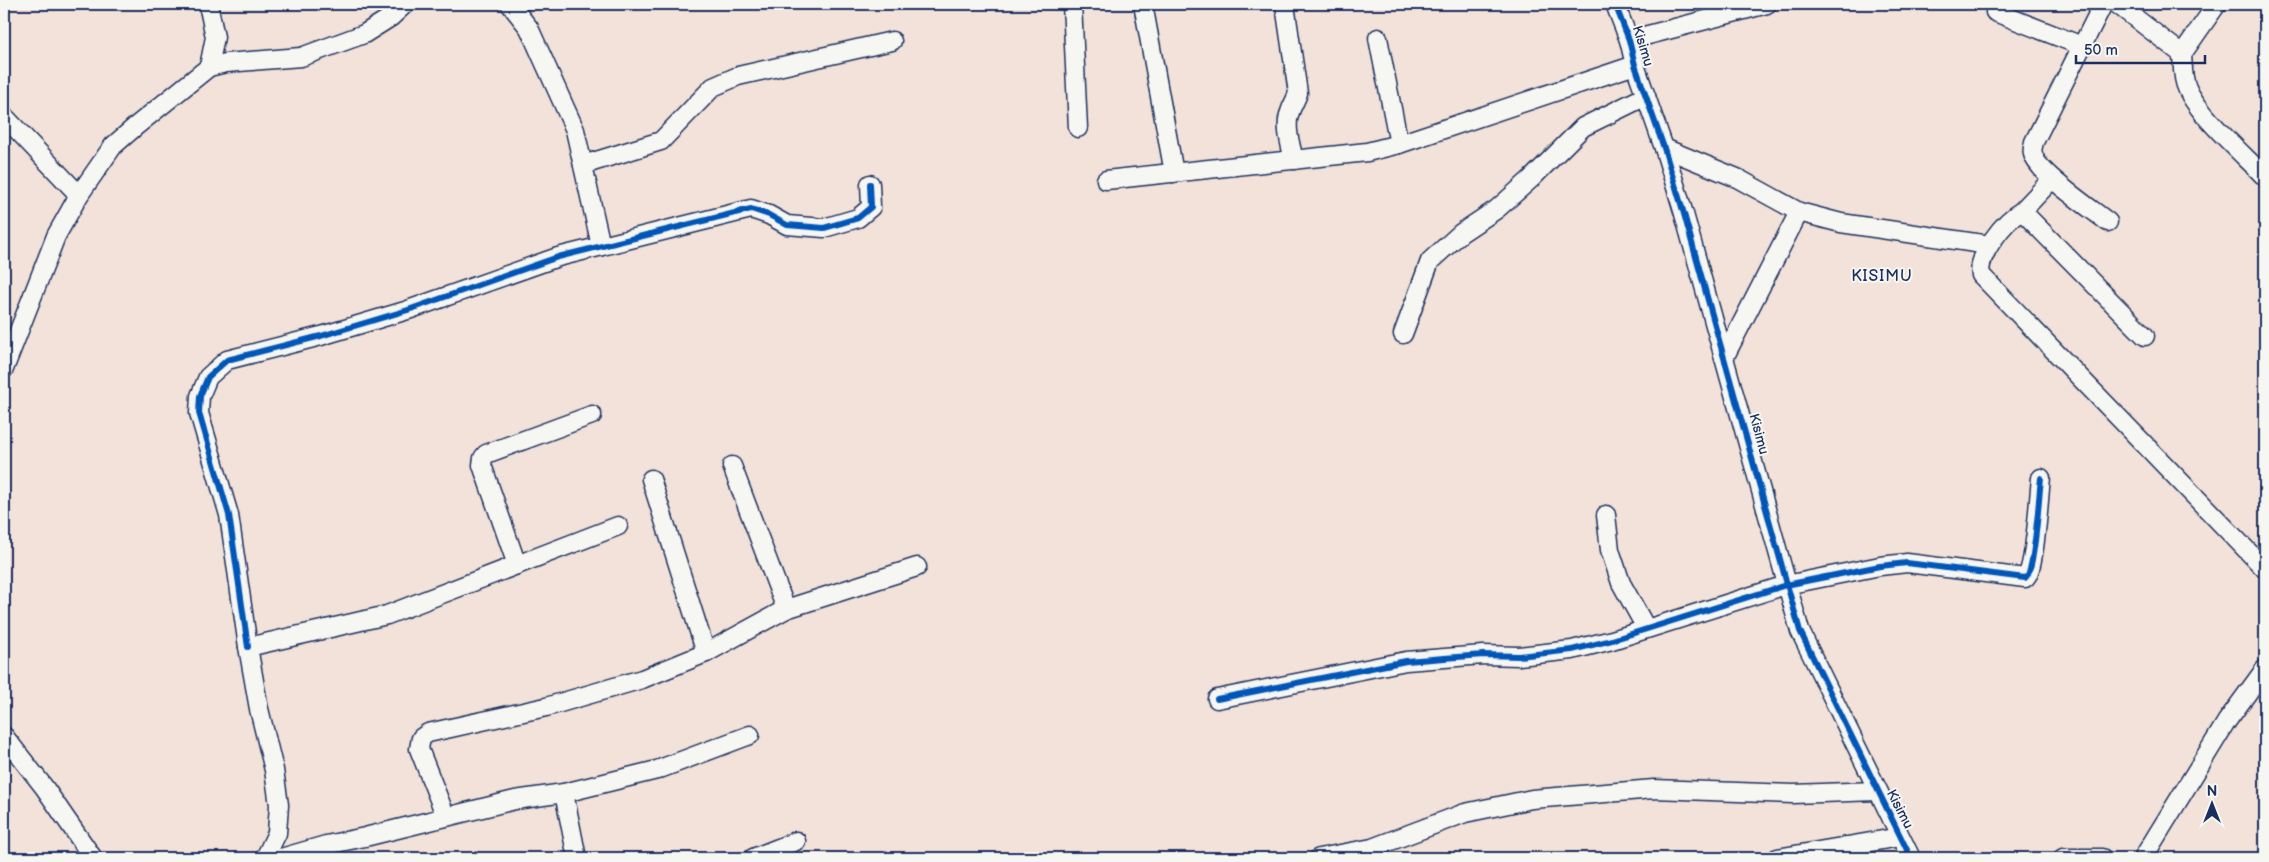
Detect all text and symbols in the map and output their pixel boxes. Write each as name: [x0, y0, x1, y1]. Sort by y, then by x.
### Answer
street label: Kisimu: [1629, 24, 1657, 68]
scale bar: [2076, 32, 2205, 64]
text: 50 m: [2084, 41, 2118, 60]
district label: KISIMU: [1851, 267, 1913, 286]
street label: Kisimu: [1745, 412, 1773, 456]
north arrow: [2186, 780, 2236, 830]
text: N: [2207, 783, 2217, 800]
street label: Kisimu: [1883, 787, 1917, 831]

